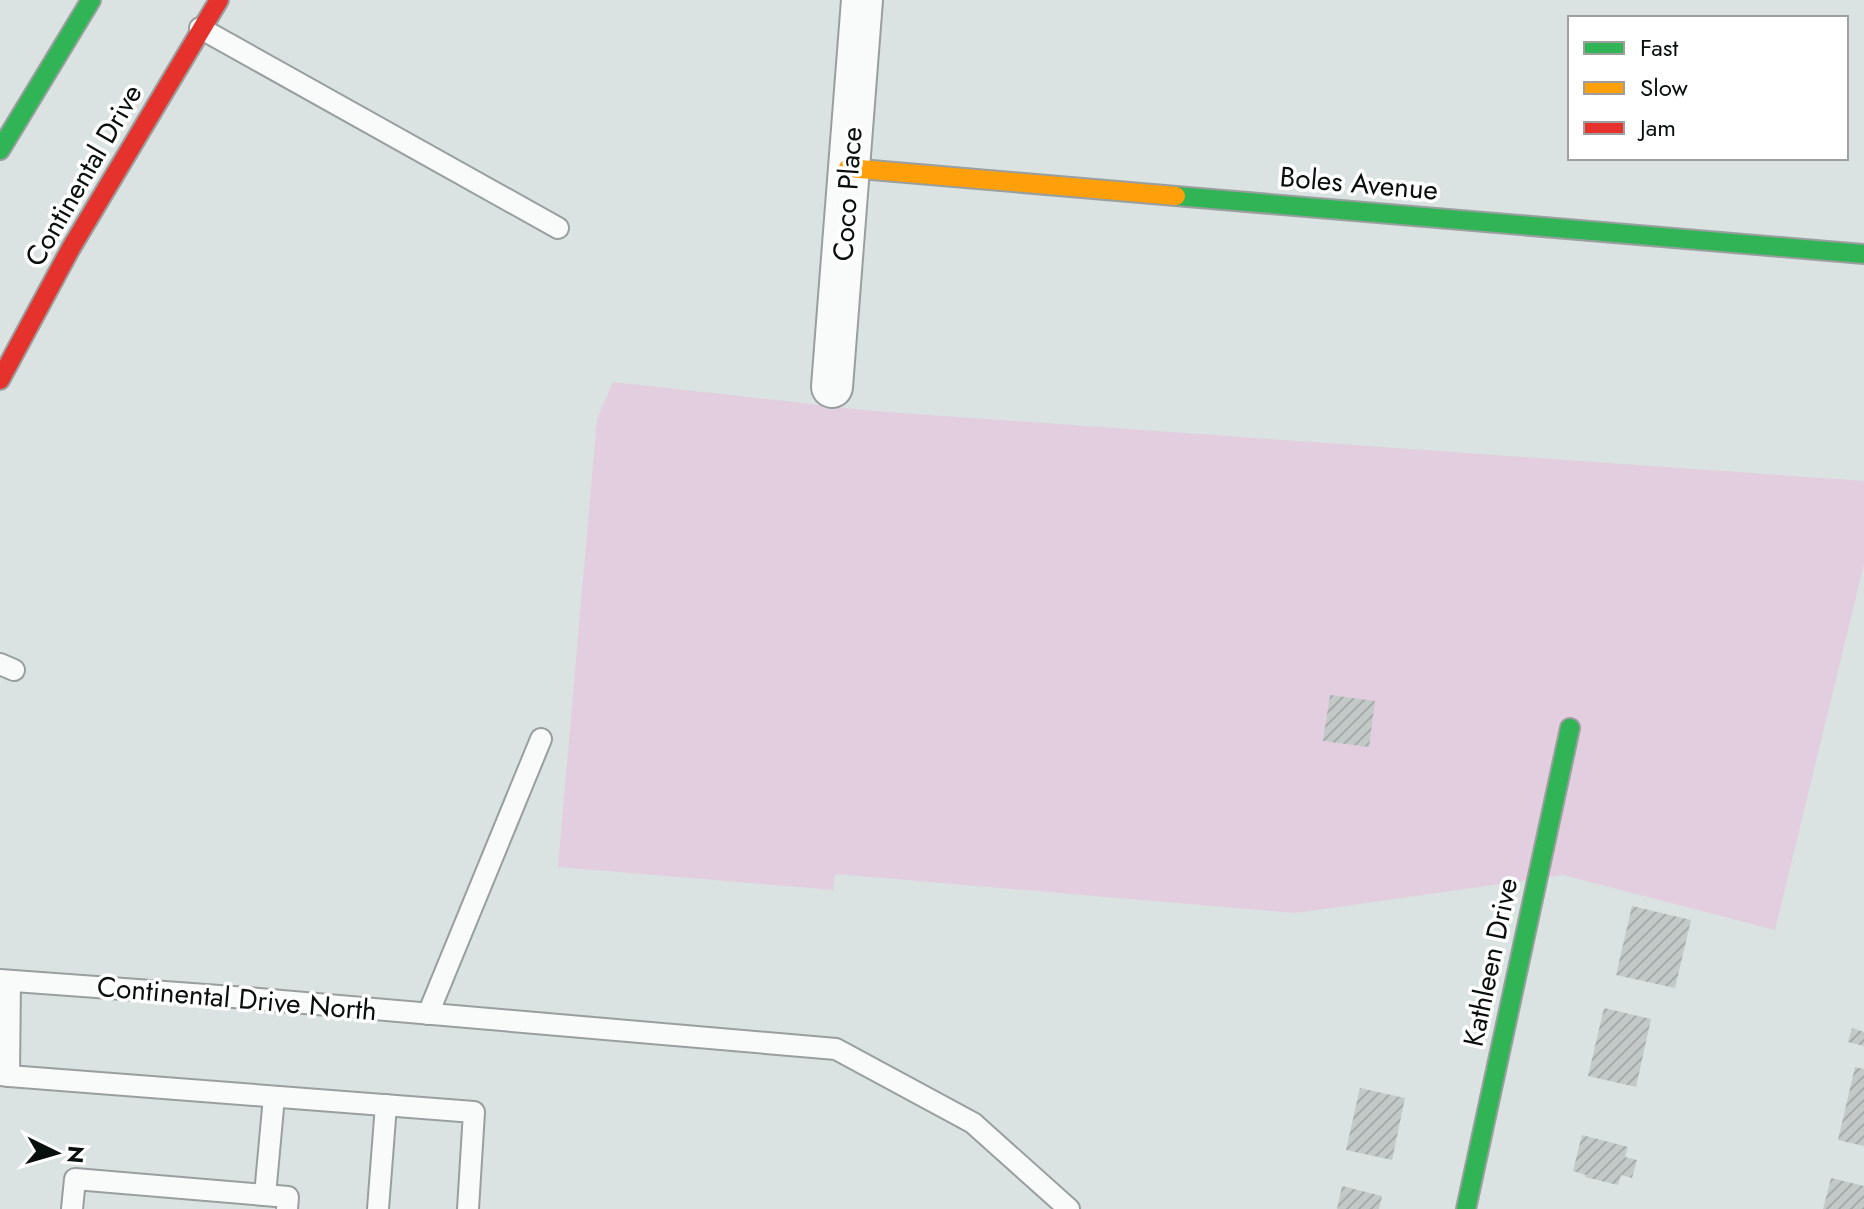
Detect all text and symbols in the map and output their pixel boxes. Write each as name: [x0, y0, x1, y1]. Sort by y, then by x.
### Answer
legend: [1568, 16, 1848, 160]
text: Fast: [1640, 30, 1678, 65]
text: Slow: [1640, 70, 1688, 105]
street label: Continental Drive: [15, 77, 152, 274]
text: Jam: [1637, 110, 1676, 145]
street label: Coco Place: [822, 125, 873, 263]
street label: Boles Avenue: [1278, 156, 1440, 211]
street label: Kathleen Drive: [1453, 874, 1528, 1050]
street label: Continental Drive North: [95, 966, 379, 1031]
north arrow: [16, 1113, 96, 1193]
text: N: [59, 1145, 93, 1165]

